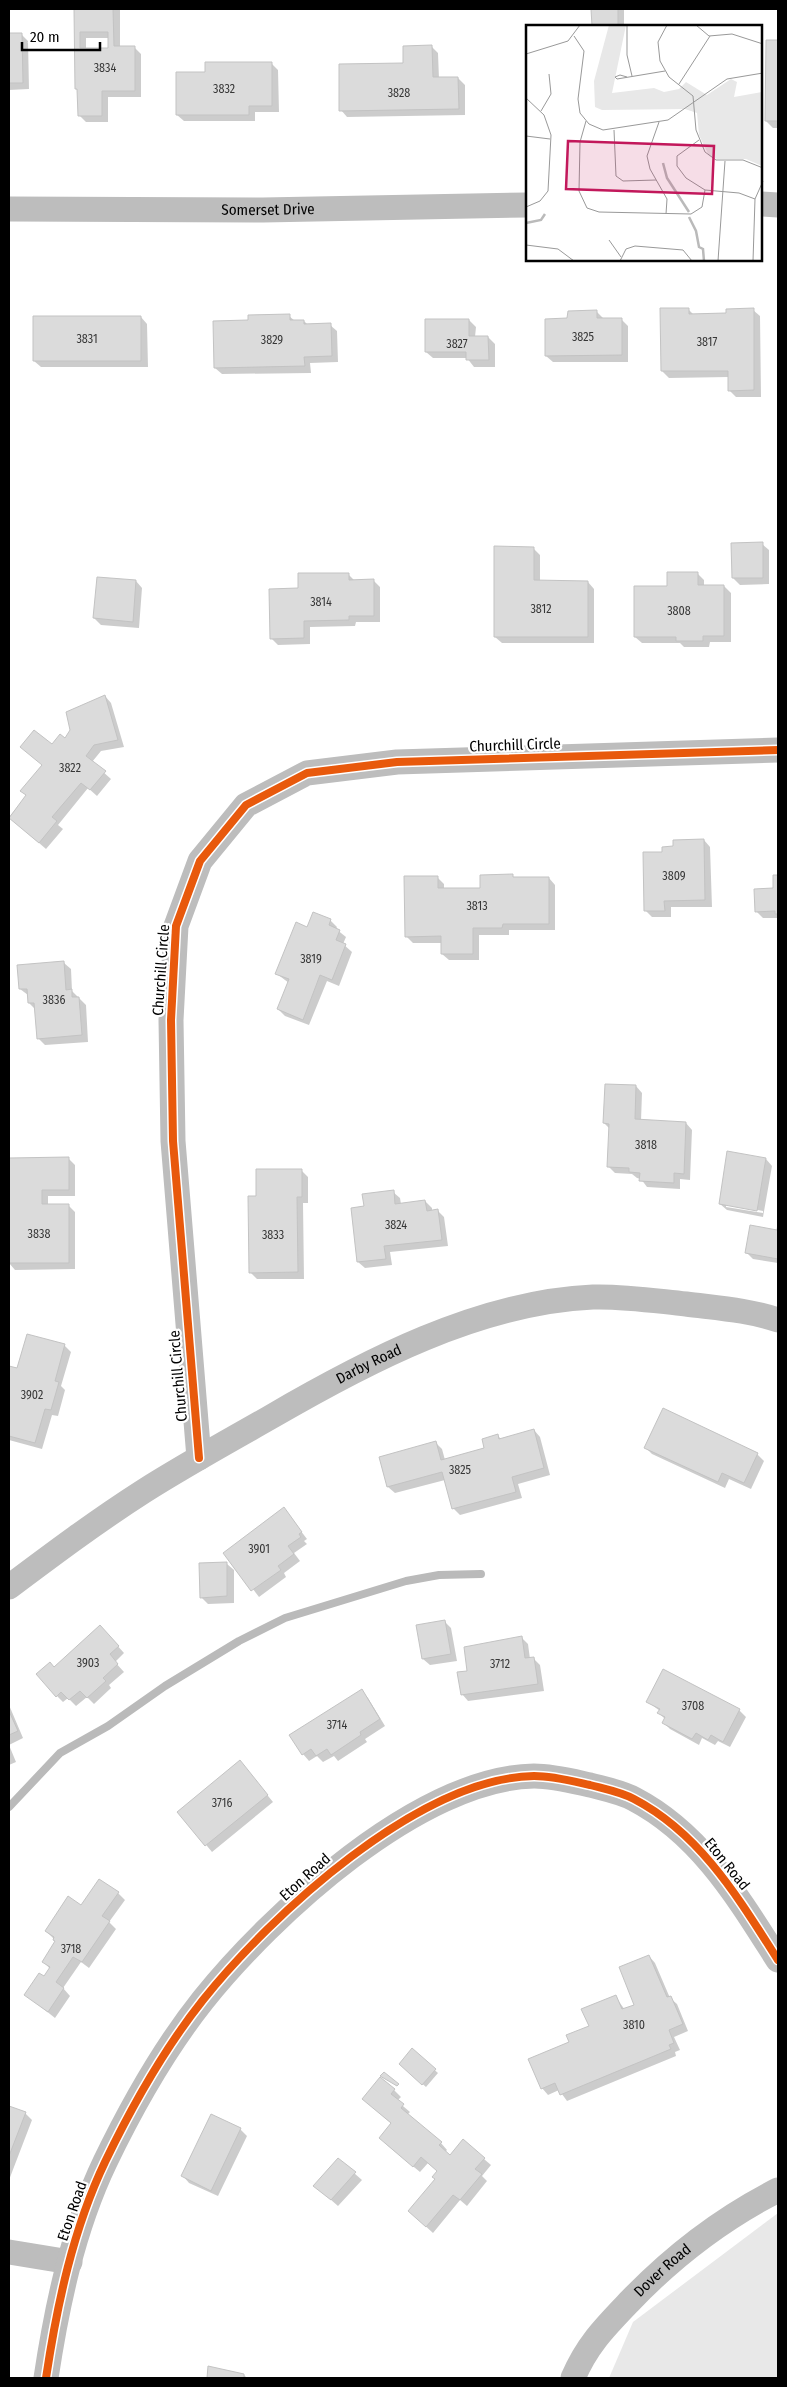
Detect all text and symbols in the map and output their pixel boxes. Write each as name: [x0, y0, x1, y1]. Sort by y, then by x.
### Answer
scale bar: [22, 20, 100, 52]
inset map: [526, 25, 762, 261]
text: 20 m: [30, 28, 60, 46]
house number: 3834: [94, 61, 116, 75]
house number: 3832: [213, 82, 235, 96]
house number: 3828: [388, 86, 410, 100]
street label: Somerset Drive: [221, 200, 315, 219]
house number: 3825: [572, 330, 595, 344]
house number: 3831: [76, 332, 98, 346]
house number: 3829: [261, 333, 283, 347]
house number: 3817: [697, 335, 717, 349]
house number: 3827: [446, 337, 468, 351]
house number: 3814: [310, 595, 332, 609]
house number: 3812: [530, 602, 552, 616]
house number: 3808: [667, 604, 691, 618]
street label: Churchill Circle: [469, 734, 561, 756]
house number: 3822: [59, 761, 81, 775]
house number: 3809: [662, 869, 686, 883]
house number: 3813: [466, 899, 488, 913]
street label: Churchill Circle: [149, 924, 173, 1016]
house number: 3819: [300, 952, 322, 966]
house number: 3836: [43, 993, 65, 1007]
house number: 3818: [635, 1138, 657, 1152]
house number: 3824: [385, 1218, 407, 1232]
house number: 3838: [28, 1227, 50, 1241]
house number: 3833: [262, 1228, 284, 1242]
street label: Churchill Circle: [165, 1330, 191, 1422]
street label: Darby Road: [333, 1340, 404, 1388]
house number: 3902: [21, 1388, 43, 1402]
house number: 3825: [449, 1463, 472, 1477]
house number: 3901: [248, 1542, 270, 1556]
house number: 3903: [77, 1656, 99, 1670]
house number: 3712: [490, 1657, 510, 1671]
house number: 3708: [682, 1699, 704, 1713]
house number: 3714: [327, 1718, 347, 1732]
house number: 3716: [212, 1796, 232, 1810]
street label: Eton Road: [701, 1834, 753, 1894]
street label: Eton Road: [276, 1850, 334, 1904]
house number: 3718: [61, 1942, 81, 1956]
house number: 3810: [623, 2018, 645, 2032]
street label: Eton Road: [53, 2179, 91, 2243]
street label: Dover Road: [630, 2240, 695, 2301]

